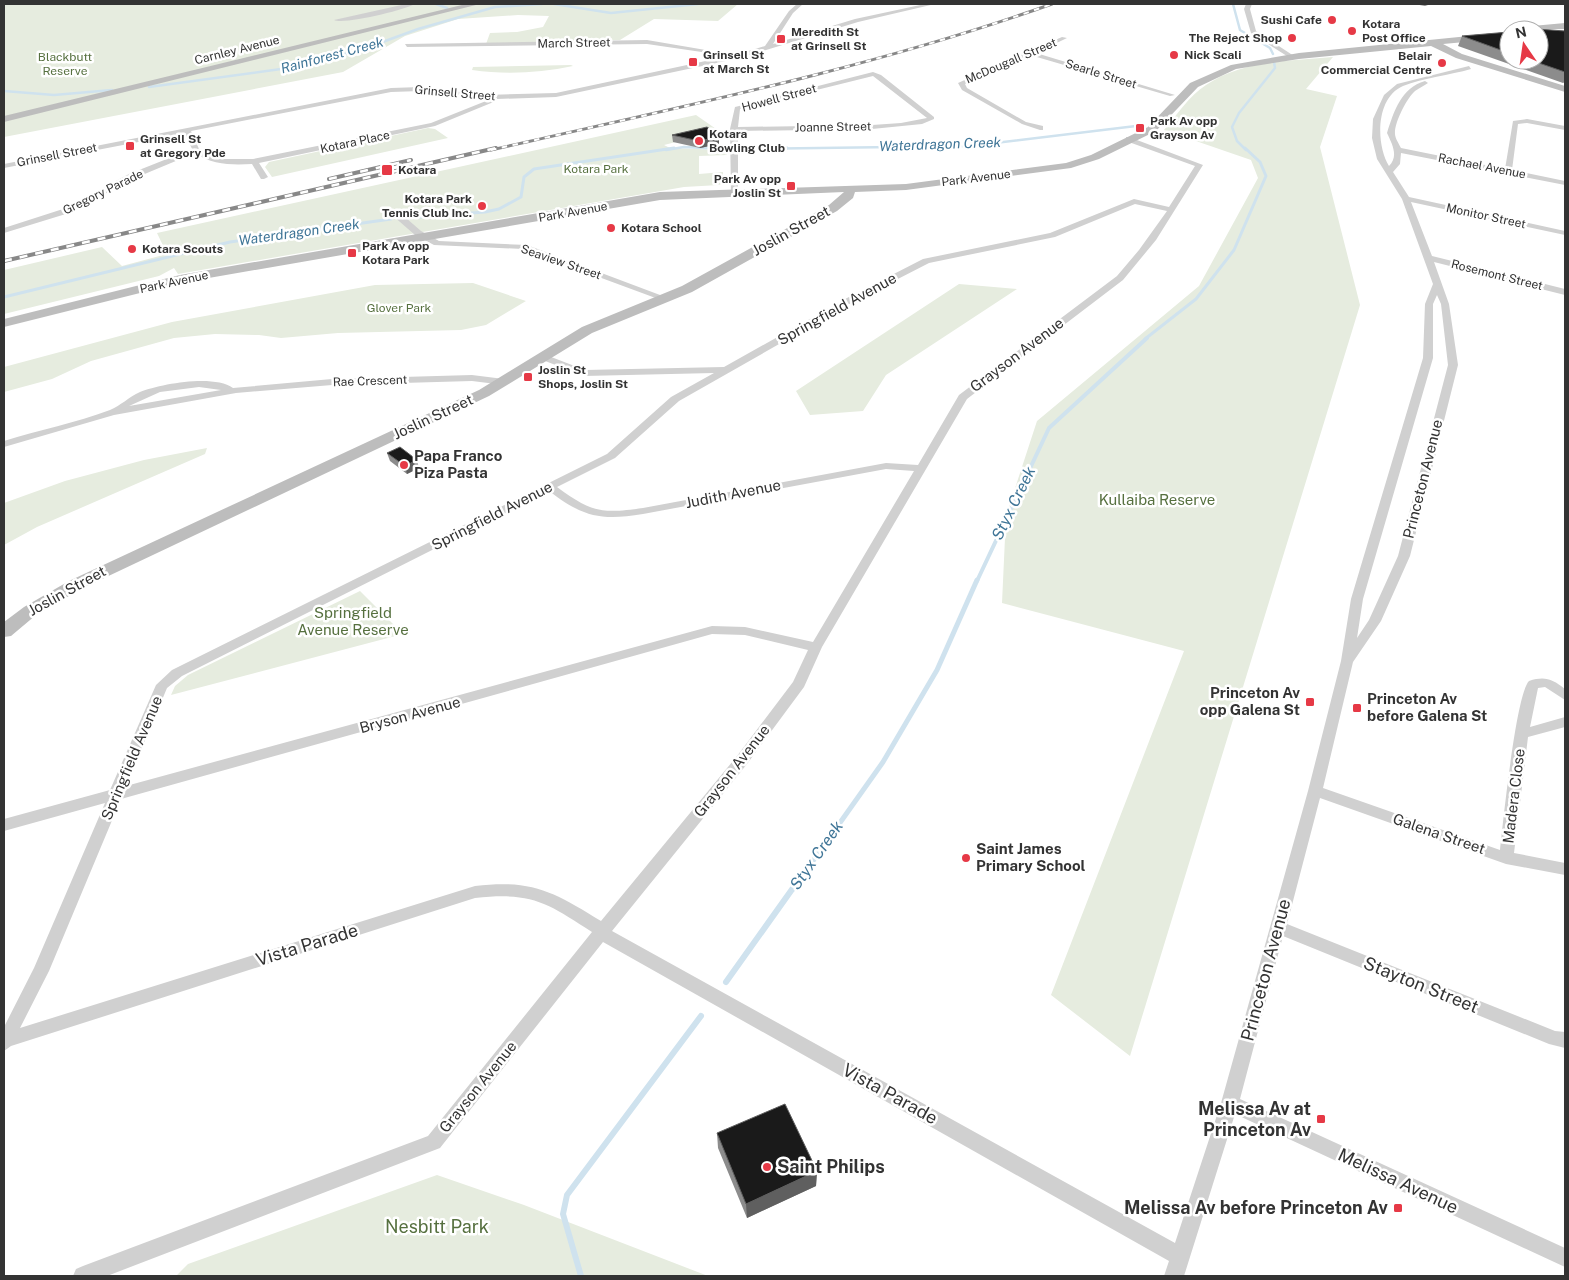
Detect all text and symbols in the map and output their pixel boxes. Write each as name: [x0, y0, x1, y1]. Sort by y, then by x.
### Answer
place label: Sushi Cafe: [1260, 13, 1322, 27]
marker: Sushi Cafe: [1326, 14, 1338, 26]
place label: Kotara Post Office: [1362, 17, 1426, 45]
north arrow: [1499, 20, 1549, 70]
text: N: [1514, 23, 1528, 41]
place label: Meredith St at Grinsell St: [791, 25, 866, 53]
marker: Kotara Post Office: [1346, 25, 1358, 37]
place label: The Reject Shop: [1189, 31, 1282, 45]
marker: The Reject Shop: [1286, 32, 1298, 44]
street label: Carnley Avenue: [193, 33, 281, 67]
water label: Rainforest Creek: [279, 33, 386, 76]
marker: Meredith St at Grinsell St: [775, 33, 787, 45]
street label: March Street: [537, 35, 611, 51]
street label: McDougall Street: [963, 35, 1059, 87]
place label: Grinsell St at March St: [703, 48, 769, 76]
place label: Nick Scali: [1184, 48, 1241, 62]
marker: Nick Scali: [1168, 49, 1180, 61]
place label: Belair Commercial Centre: [1321, 49, 1432, 77]
park label: Blackbutt Reserve: [38, 50, 92, 78]
marker: Grinsell St at March St: [687, 56, 699, 68]
street label: Searle Street: [1064, 56, 1139, 92]
marker: Belair Commercial Centre: [1436, 57, 1448, 69]
street label: Howell Street: [740, 81, 818, 115]
street label: Grinsell Street: [414, 82, 496, 104]
place label: Park Av opp Grayson Av: [1150, 114, 1217, 142]
street label: Joanne Street: [795, 119, 872, 135]
marker: Park Av opp Grayson Av: [1134, 122, 1146, 134]
place label: Kotara Bowling Club: [709, 127, 785, 155]
street label: Kotara Place: [319, 128, 391, 156]
place label: Grinsell St at Gregory Pde: [140, 132, 226, 160]
water label: Waterdragon Creek: [879, 134, 1002, 154]
marker: Kotara Bowling Club: [693, 135, 705, 147]
street label: Grinsell Street: [16, 140, 99, 170]
marker: Grinsell St at Gregory Pde: [124, 140, 136, 152]
street label: Rachael Avenue: [1437, 151, 1527, 181]
park label: Kotara Park: [563, 162, 629, 176]
marker: Kotara: [380, 163, 394, 177]
place label: Kotara: [398, 163, 437, 177]
street label: Gregory Parade: [61, 166, 146, 217]
street label: Park Avenue: [941, 167, 1012, 189]
place label: Park Av opp Joslin St: [714, 172, 781, 200]
marker: Park Av opp Joslin St: [785, 180, 797, 192]
place label: Kotara Park Tennis Club Inc.: [382, 192, 472, 220]
street label: Park Avenue: [537, 199, 609, 225]
marker: Kotara Park Tennis Club Inc.: [476, 200, 488, 212]
street label: Monitor Street: [1445, 201, 1527, 231]
street label: Joslin Street: [749, 202, 833, 259]
water label: Waterdragon Creek: [237, 216, 361, 248]
place label: Kotara School: [621, 221, 702, 235]
marker: Kotara School: [605, 222, 617, 234]
place label: Park Av opp Kotara Park: [362, 239, 429, 267]
place label: Kotara Scouts: [142, 242, 223, 256]
street label: Seaview Street: [519, 242, 603, 282]
marker: Kotara Scouts: [126, 243, 138, 255]
marker: Park Av opp Kotara Park: [346, 247, 358, 259]
street label: Rosemont Street: [1450, 257, 1545, 293]
street label: Park Avenue: [138, 268, 210, 296]
street label: Springfield Avenue: [774, 269, 899, 348]
park label: Glover Park: [367, 301, 432, 315]
street label: Grayson Avenue: [967, 314, 1067, 395]
place label: Joslin St Shops, Joslin St: [538, 363, 628, 391]
marker: Joslin St Shops, Joslin St: [522, 371, 534, 383]
street label: Rae Crescent: [332, 373, 408, 389]
street label: Joslin Street: [390, 391, 476, 442]
street label: Princeton Avenue: [1400, 418, 1446, 540]
place label: Papa Franco Piza Pasta: [414, 447, 503, 481]
marker: Papa Franco Piza Pasta: [398, 459, 410, 471]
water label: Styx Creek: [987, 463, 1040, 543]
street label: Judith Avenue: [684, 476, 782, 511]
street label: Springfield Avenue: [429, 478, 555, 553]
park label: Kullaiba Reserve: [1099, 491, 1215, 508]
street label: Joslin Street: [25, 562, 109, 619]
park label: Springfield Avenue Reserve: [297, 604, 409, 638]
place label: Princeton Av opp Galena St: [1200, 684, 1300, 718]
place label: Princeton Av before Galena St: [1367, 690, 1487, 724]
street label: Springfield Avenue: [98, 693, 165, 822]
street label: Bryson Avenue: [357, 693, 462, 736]
marker: Princeton Av opp Galena St: [1304, 696, 1316, 708]
marker: Princeton Av before Galena St: [1351, 702, 1363, 714]
street label: Grayson Avenue: [690, 721, 773, 820]
street label: Madera Close: [1499, 747, 1528, 844]
street label: Galena Street: [1391, 810, 1488, 857]
water label: Styx Creek: [786, 817, 847, 893]
place label: Saint James Primary School: [976, 840, 1086, 874]
marker: Saint James Primary School: [960, 852, 972, 864]
street label: Princeton Avenue: [1236, 896, 1295, 1043]
street label: Vista Parade: [253, 919, 360, 970]
street label: Stayton Street: [1361, 952, 1482, 1017]
street label: Grayson Avenue: [436, 1038, 520, 1136]
street label: Vista Parade: [839, 1059, 942, 1128]
place label: Melissa Av at Princeton Av: [1198, 1098, 1312, 1140]
marker: Melissa Av at Princeton Av: [1315, 1113, 1327, 1125]
street label: Melissa Avenue: [1335, 1144, 1462, 1218]
place label: Saint Philips: [777, 1156, 885, 1177]
marker: Saint Philips: [761, 1161, 773, 1173]
place label: Melissa Av before Princeton Av: [1124, 1197, 1389, 1218]
marker: Melissa Av before Princeton Av: [1392, 1202, 1404, 1214]
park label: Nesbitt Park: [385, 1216, 489, 1237]

